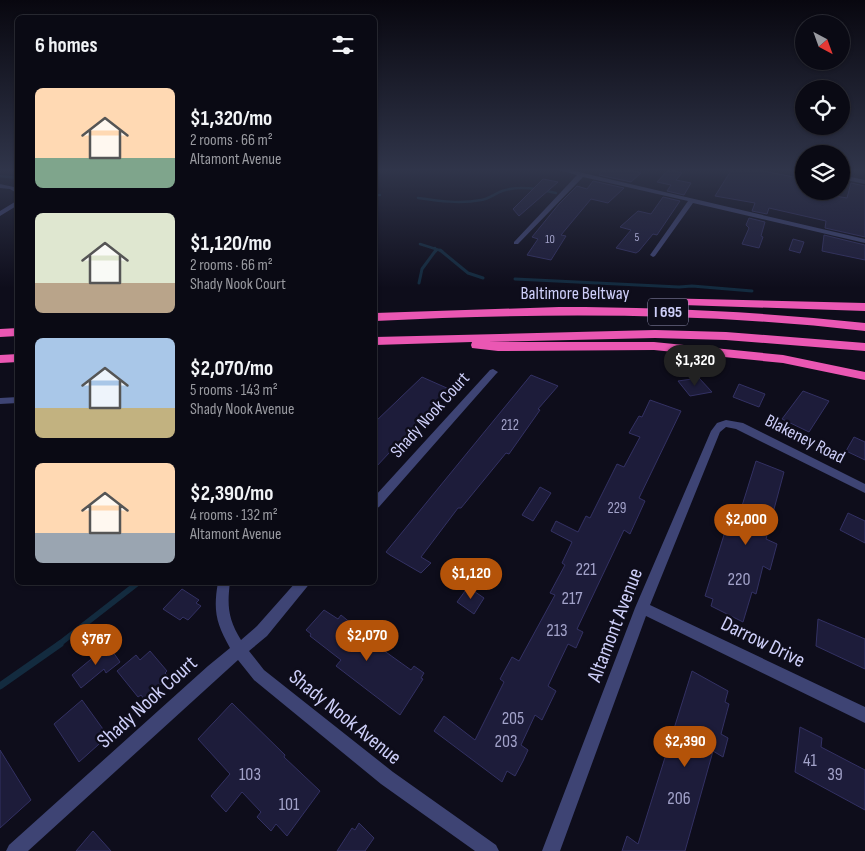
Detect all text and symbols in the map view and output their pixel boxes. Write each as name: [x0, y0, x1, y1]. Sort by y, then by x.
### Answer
north arrow: [795, 15, 850, 70]
map controls: [795, 15, 850, 200]
icon: filters: [329, 31, 357, 59]
text: 6 homes: [35, 33, 98, 58]
button: locate: [795, 80, 850, 135]
text: $1,320/mo: [190, 106, 272, 131]
icon: home: [75, 108, 135, 168]
text: 2 rooms · 66 m²: [190, 131, 273, 150]
button: layers: [795, 145, 850, 200]
text: Altamont Avenue: [190, 150, 281, 169]
house number: 5: [635, 230, 640, 245]
text: $1,120/mo: [190, 231, 271, 256]
house number: 10: [545, 232, 555, 247]
icon: home: [75, 233, 135, 293]
text: 2 rooms · 66 m²: [190, 256, 273, 275]
text: Shady Nook Court: [190, 275, 286, 294]
street label: Baltimore Beltway: [521, 283, 629, 304]
road number: I 695: [648, 298, 688, 326]
pin: $1,320: [654, 344, 736, 387]
text: $1,320: [675, 351, 715, 370]
text: $2,070/mo: [190, 356, 273, 381]
icon: home: [75, 358, 135, 418]
street label: Shady Nook Court: [386, 367, 474, 462]
text: 5 rooms · 143 m²: [190, 381, 278, 400]
text: Shady Nook Avenue: [190, 400, 294, 419]
street label: Blakeney Road: [762, 410, 848, 468]
house number: 212: [501, 416, 519, 435]
text: $2,390/mo: [190, 481, 273, 506]
icon: home: [75, 483, 135, 543]
house number: 229: [607, 499, 627, 518]
pin: $2,000: [705, 504, 787, 546]
text: 4 rooms · 132 m²: [190, 506, 278, 525]
text: $2,000: [725, 510, 767, 529]
text: Altamont Avenue: [190, 525, 281, 544]
pin: $1,120: [430, 558, 512, 600]
house number: 221: [575, 559, 597, 580]
text: $1,120: [451, 564, 491, 583]
street label: Altamont Avenue: [581, 565, 648, 686]
house number: 220: [728, 569, 750, 590]
house number: 217: [562, 588, 583, 609]
street label: Darrow Drive: [717, 611, 809, 673]
pin: $2,070: [326, 620, 408, 662]
house number: 213: [546, 620, 568, 641]
pin: $767: [66, 624, 126, 666]
text: $2,070: [347, 626, 387, 645]
text: $767: [81, 630, 111, 649]
street label: Shady Nook Court: [92, 651, 202, 753]
street label: Shady Nook Avenue: [284, 664, 406, 770]
house number: 205: [502, 708, 524, 729]
pin: $2,390: [644, 726, 726, 768]
house number: 203: [495, 731, 518, 752]
text: $2,390: [664, 732, 706, 751]
house number: 41: [803, 750, 818, 771]
house number: 103: [239, 764, 261, 785]
house number: 39: [827, 764, 843, 785]
house number: 206: [667, 788, 691, 809]
house number: 101: [279, 794, 300, 815]

